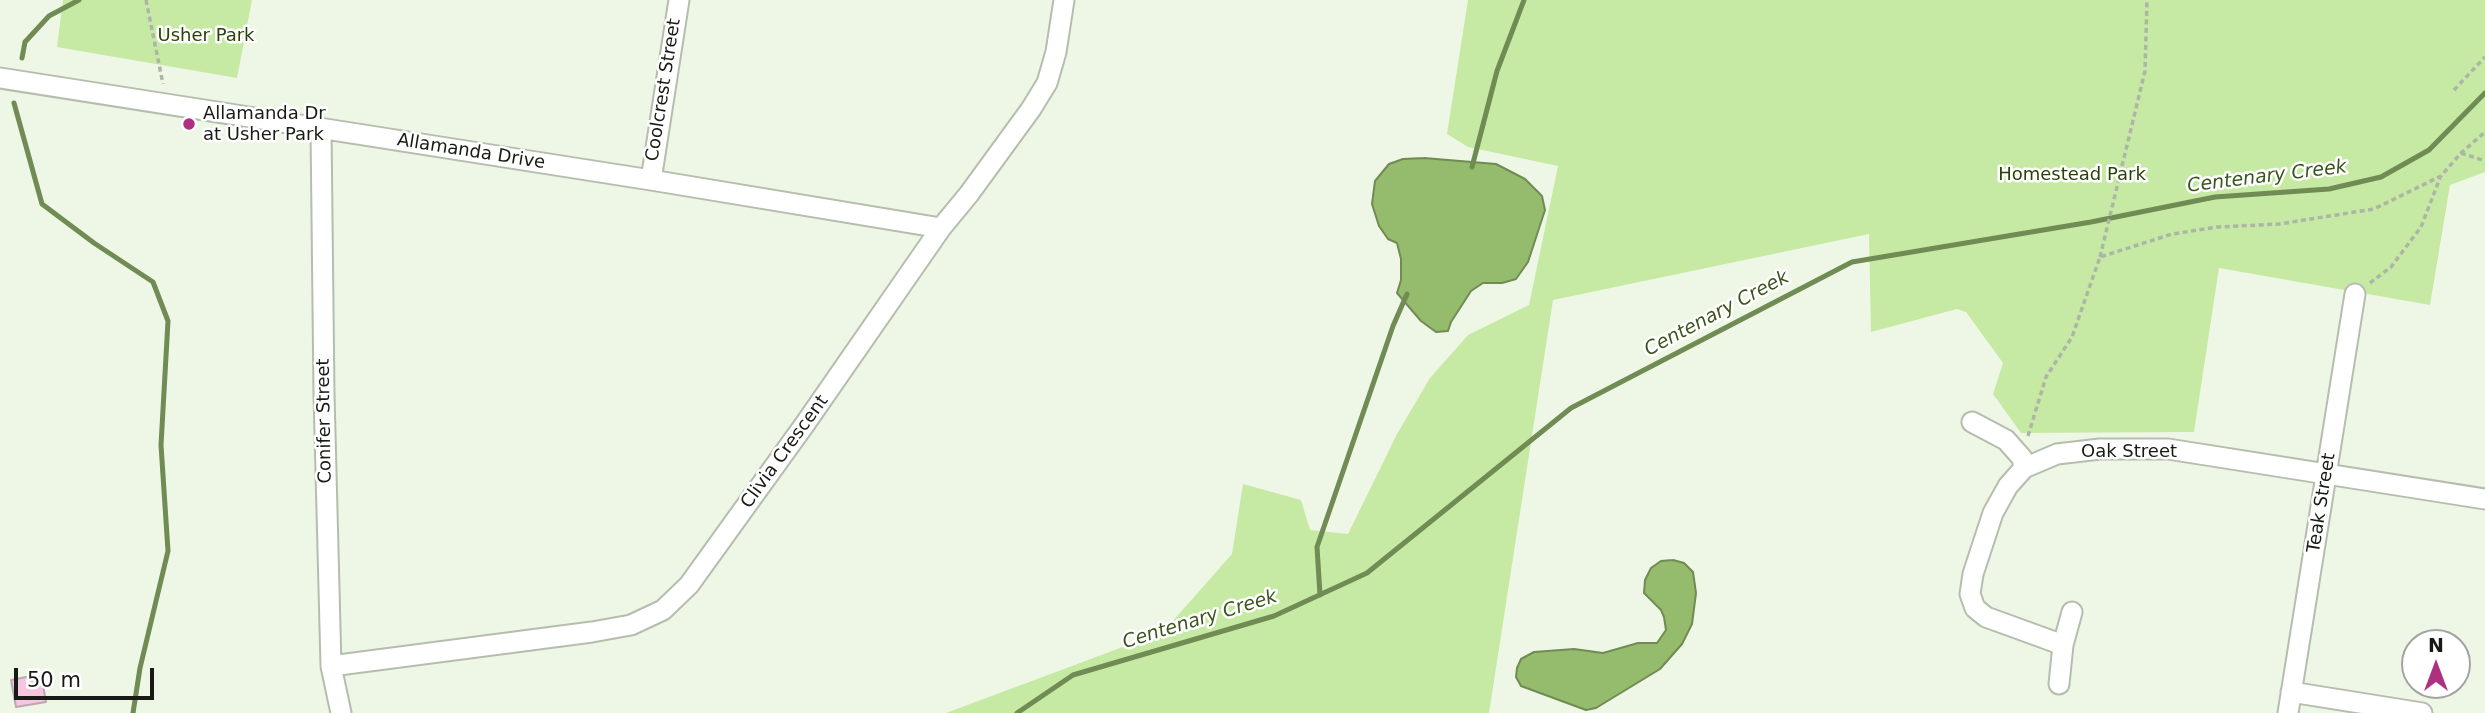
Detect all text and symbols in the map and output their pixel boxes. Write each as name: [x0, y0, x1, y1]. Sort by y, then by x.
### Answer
street label: Coolcrest Street: [642, 17, 686, 163]
park label: Usher Park: [157, 25, 255, 47]
place label: Allamanda Dr at Usher Park: [203, 103, 326, 146]
marker: Allamanda Dr at Usher Park: [181, 116, 197, 132]
street label: Allamanda Drive: [395, 130, 547, 174]
water label: Centenary Creek: [2186, 156, 2348, 198]
park label: Homestead Park: [1998, 164, 2146, 186]
water label: Centenary Creek: [1641, 266, 1793, 362]
street label: Conifer Street: [313, 358, 337, 484]
street label: Clivia Crescent: [737, 391, 833, 513]
street label: Oak Street: [2081, 441, 2177, 463]
street label: Teak Street: [2303, 451, 2341, 555]
water label: Centenary Creek: [1120, 586, 1280, 654]
north arrow: [2401, 629, 2471, 699]
text: N: [2428, 634, 2444, 656]
scale bar: [18, 654, 158, 698]
text: 50 m: [27, 668, 81, 692]

